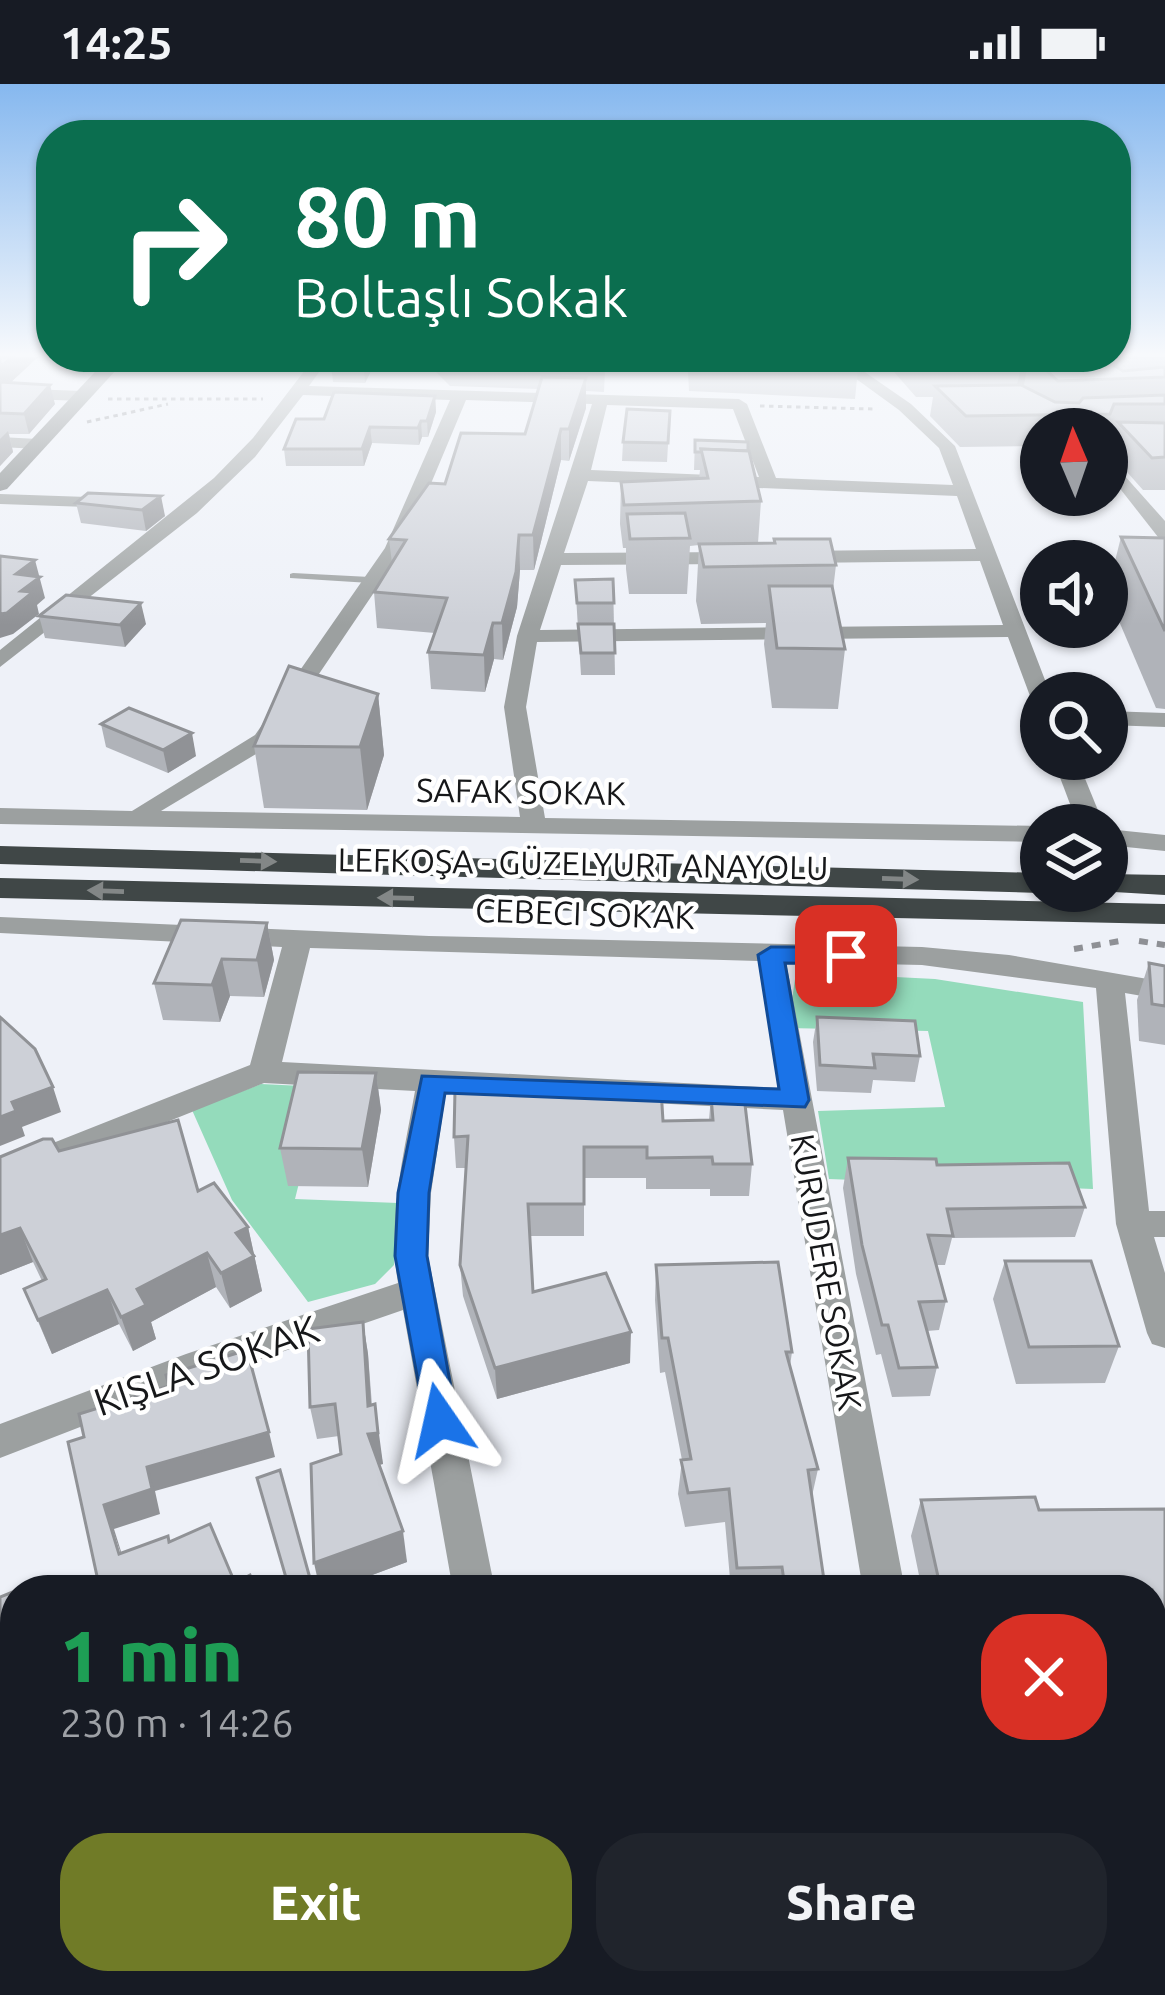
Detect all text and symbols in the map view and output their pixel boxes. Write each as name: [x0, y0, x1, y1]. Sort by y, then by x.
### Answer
text: 14:25: [60, 17, 173, 68]
icon: right: [96, 168, 252, 324]
text: 80 m: [294, 169, 481, 263]
text: Boltaşlı Sokak: [294, 267, 628, 327]
north arrow: [1020, 408, 1128, 516]
map controls: [1020, 408, 1128, 912]
button: sound: [1020, 540, 1128, 648]
button: search: [1020, 672, 1128, 780]
street label: SAFAK SOKAK: [416, 771, 626, 811]
button: layers: [1020, 804, 1128, 912]
street label: LEFKOŞA - GÜZELYURT ANAYOLU: [337, 840, 829, 886]
one-way arrow: [240, 852, 278, 871]
one-way arrow: [882, 869, 920, 888]
one-way arrow: [86, 881, 124, 900]
one-way arrow: [376, 888, 414, 907]
street label: CEBECI SOKAK: [475, 891, 695, 935]
pin: [795, 905, 897, 1007]
icon: arrive: [813, 923, 879, 989]
street label: KURUDERE SOKAK: [784, 1131, 870, 1413]
street label: KIŞLA SOKAK: [88, 1306, 324, 1423]
position arrow: [377, 1357, 503, 1483]
button: close: [981, 1614, 1107, 1740]
text: 1 min: [60, 1615, 243, 1696]
text: 230 m · 14:26: [60, 1701, 294, 1744]
button: Exit: [60, 1833, 572, 1971]
button: Share: [596, 1833, 1107, 1971]

